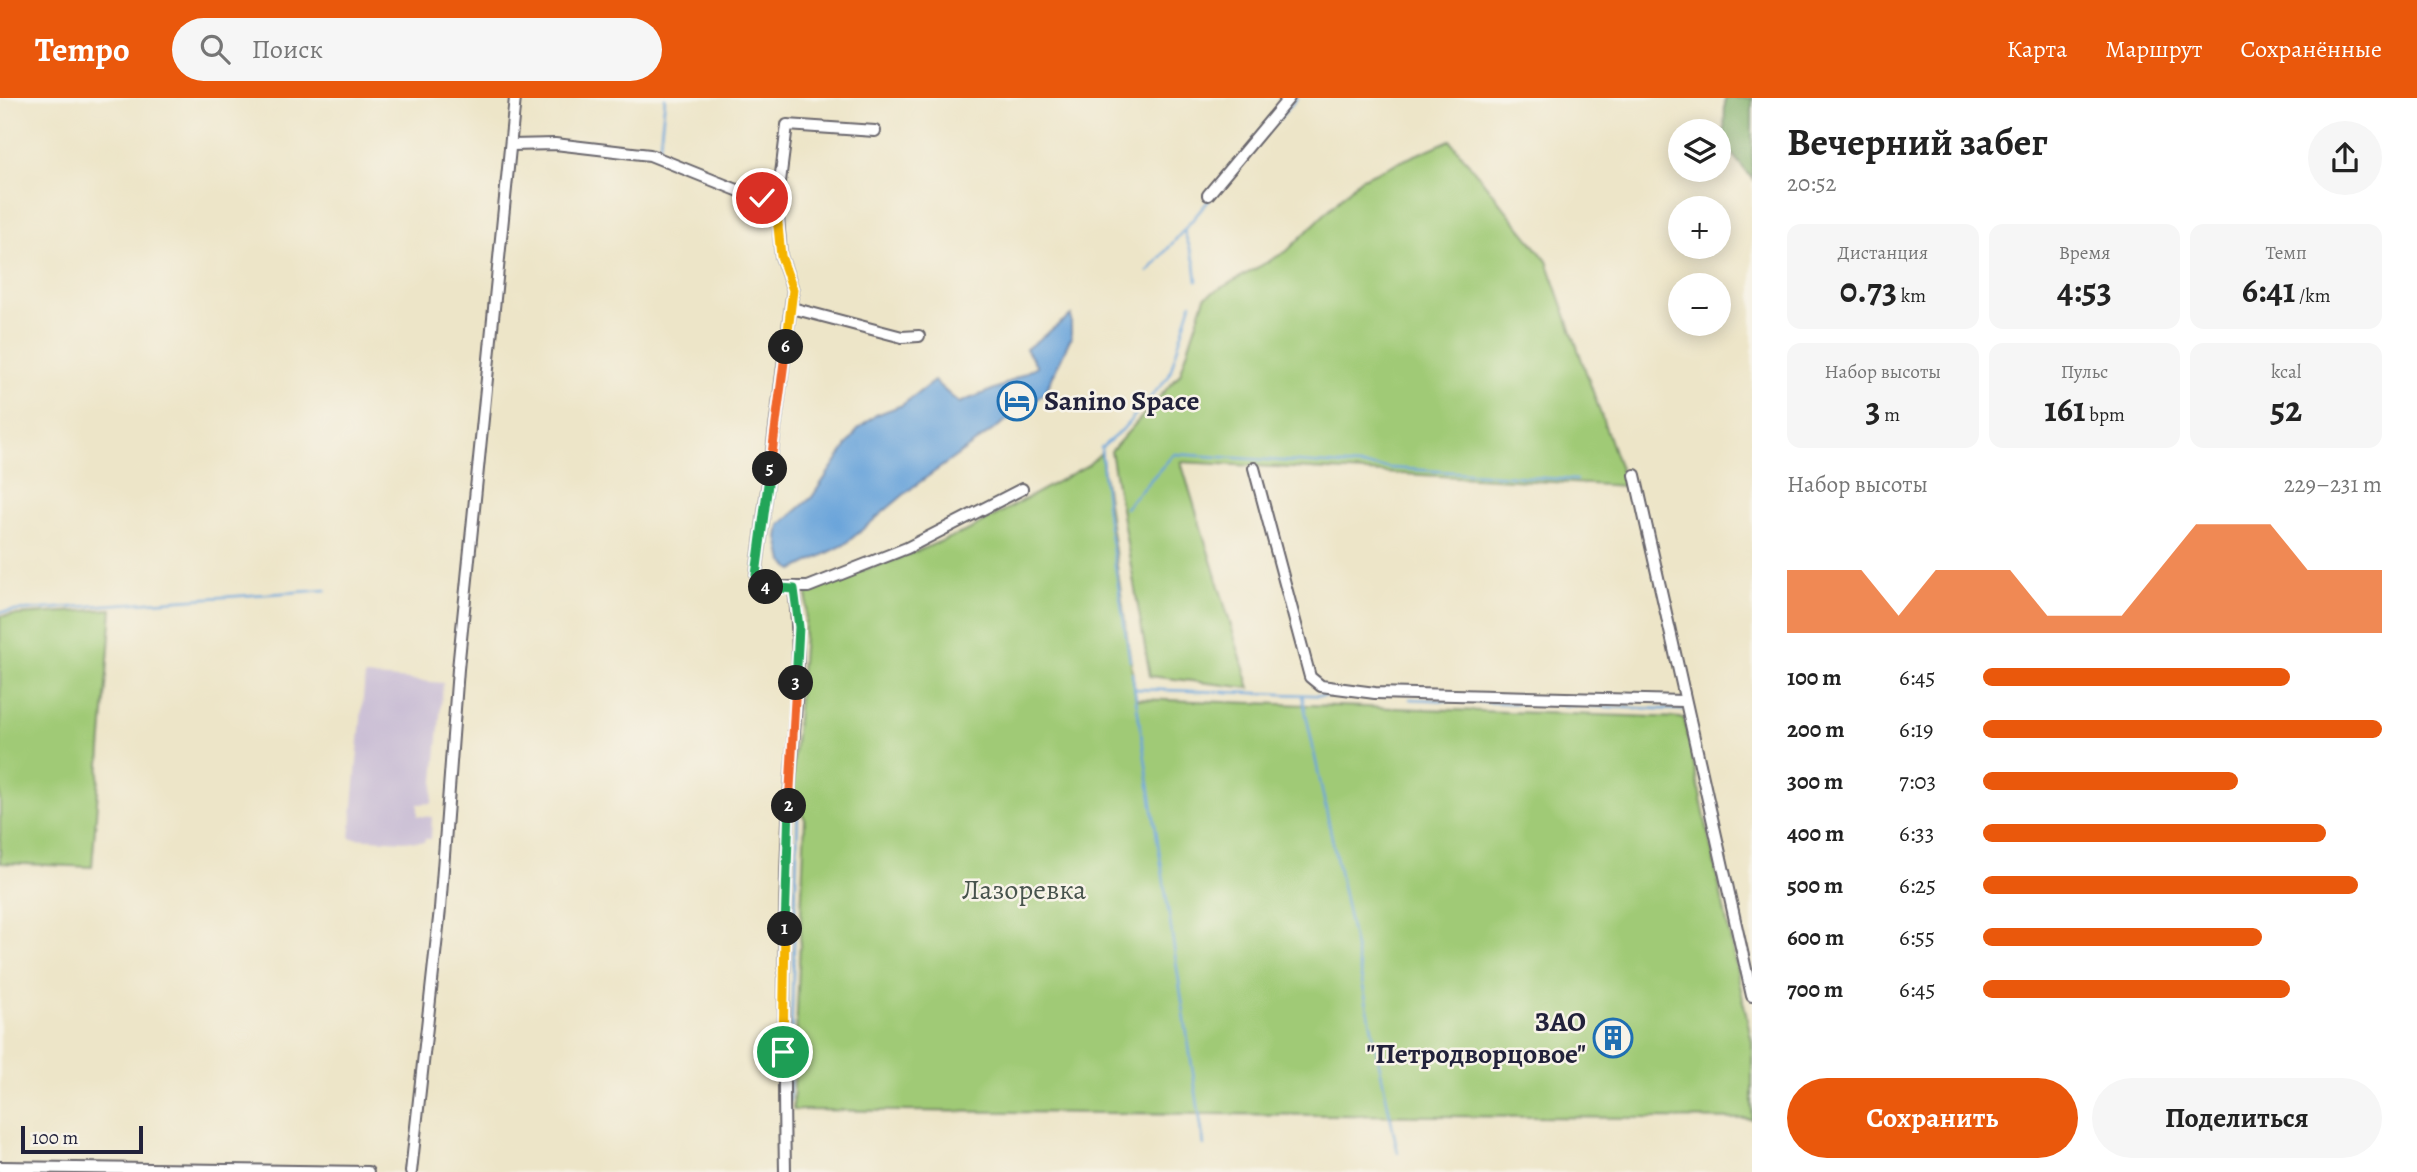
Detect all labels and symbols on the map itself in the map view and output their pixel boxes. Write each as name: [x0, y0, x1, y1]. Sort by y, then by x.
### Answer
pin: [732, 168, 792, 228]
pin: 6: [768, 330, 804, 364]
hotel icon: Sanino Space: [996, 380, 1038, 422]
place label: Sanino Space: [1044, 382, 1199, 420]
pin: 5: [752, 452, 788, 486]
pin: 4: [748, 570, 784, 604]
pin: 3: [778, 666, 814, 700]
pin: 2: [772, 788, 806, 824]
park label: Лазоревка: [962, 871, 1086, 909]
pin: 1: [768, 912, 802, 946]
place label: ЗАО "Петродворцовое": [1366, 1003, 1586, 1073]
building icon: ЗАО "Петродворцовое": [1592, 1017, 1634, 1059]
pin: [753, 1022, 813, 1082]
scale bar: [21, 1123, 144, 1155]

